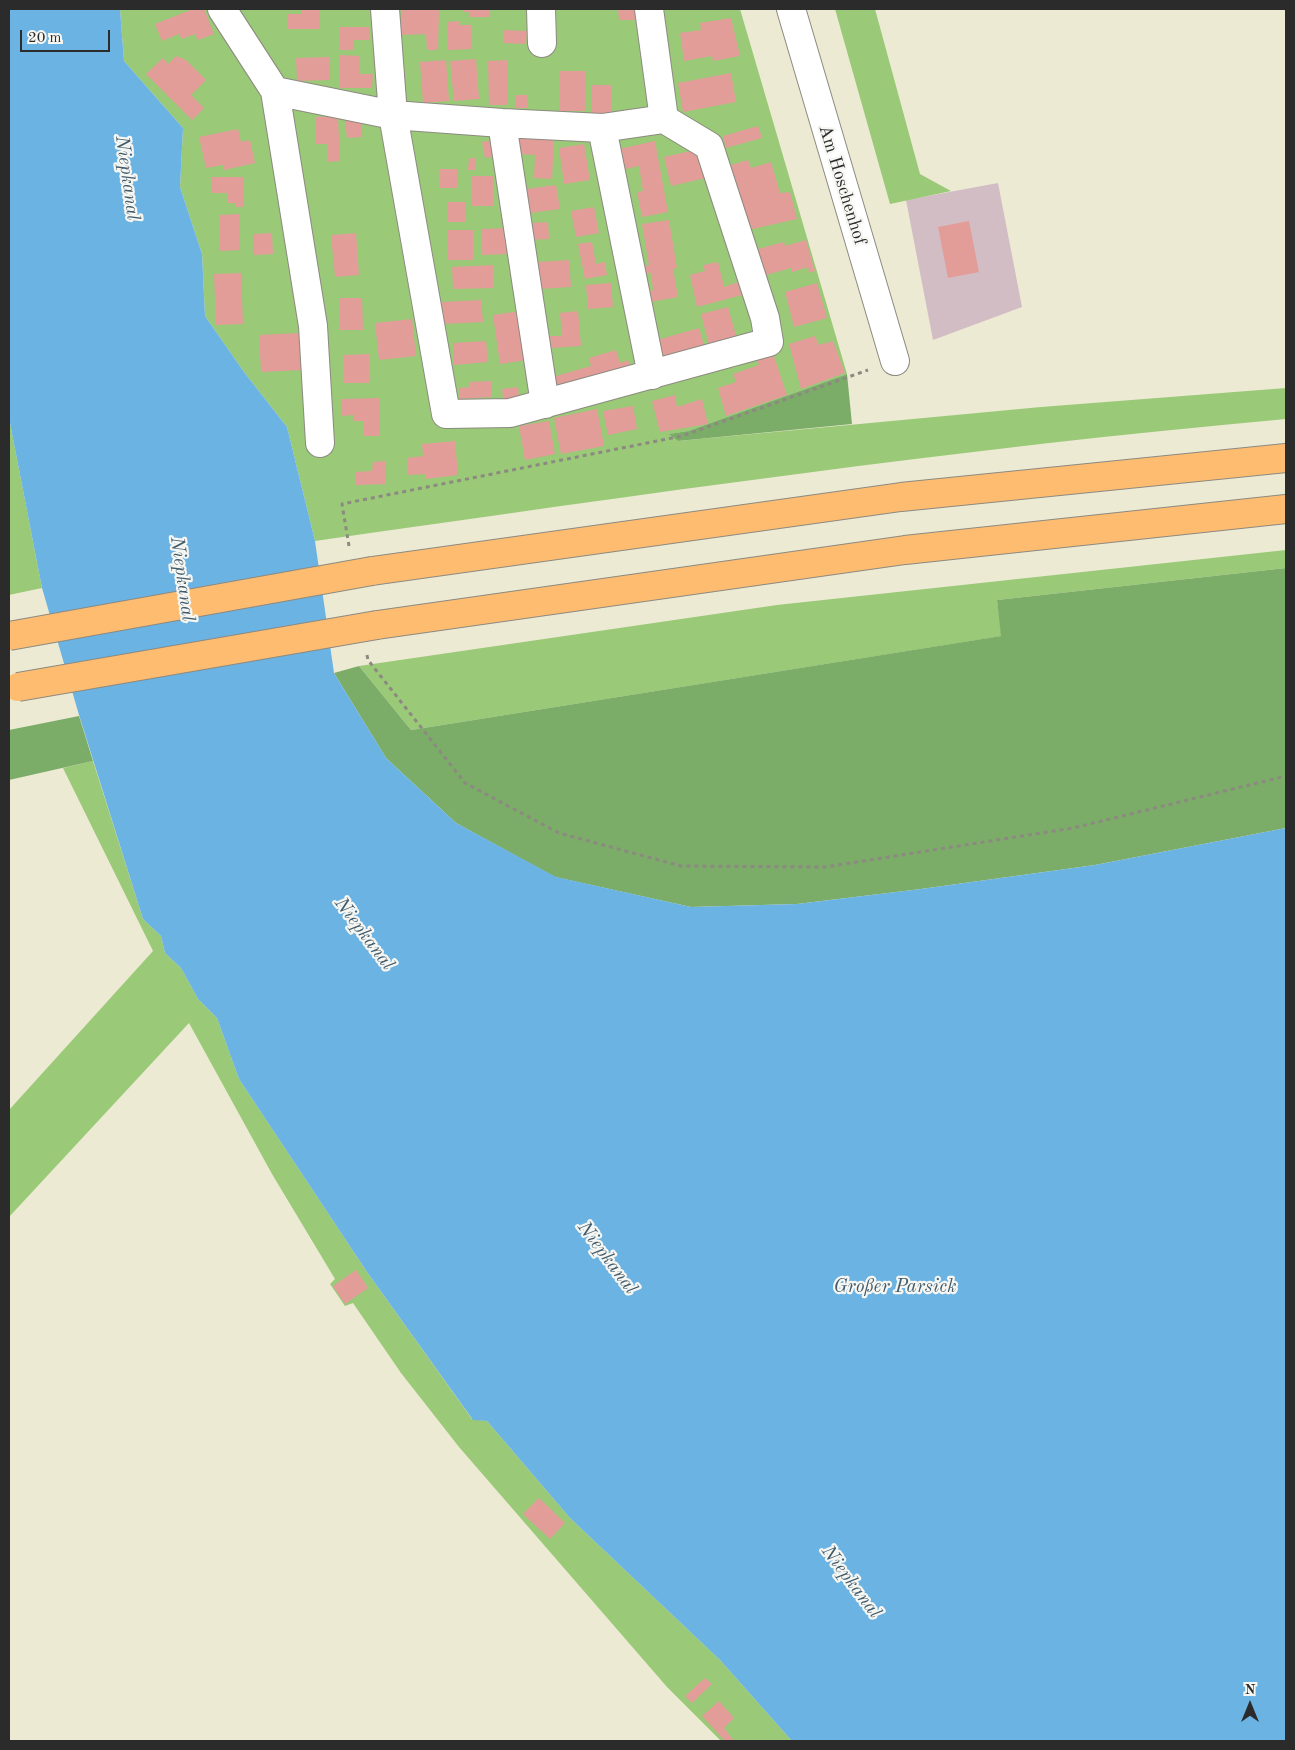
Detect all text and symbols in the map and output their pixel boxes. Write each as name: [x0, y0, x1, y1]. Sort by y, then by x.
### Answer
scale bar: [22, 20, 112, 52]
text: 20 m: [28, 31, 62, 46]
street label: Am Hoschenhof: [813, 122, 871, 248]
water label: Niepkanal: [110, 134, 144, 222]
water label: Niepkanal: [165, 535, 199, 623]
water label: Niepkanal: [329, 893, 399, 975]
water label: Niepkanal: [572, 1217, 642, 1299]
water label: Großer Parsick: [833, 1276, 957, 1298]
water label: Niepkanal: [816, 1541, 886, 1623]
north arrow: [1225, 1680, 1275, 1730]
text: N: [1245, 1683, 1255, 1697]

